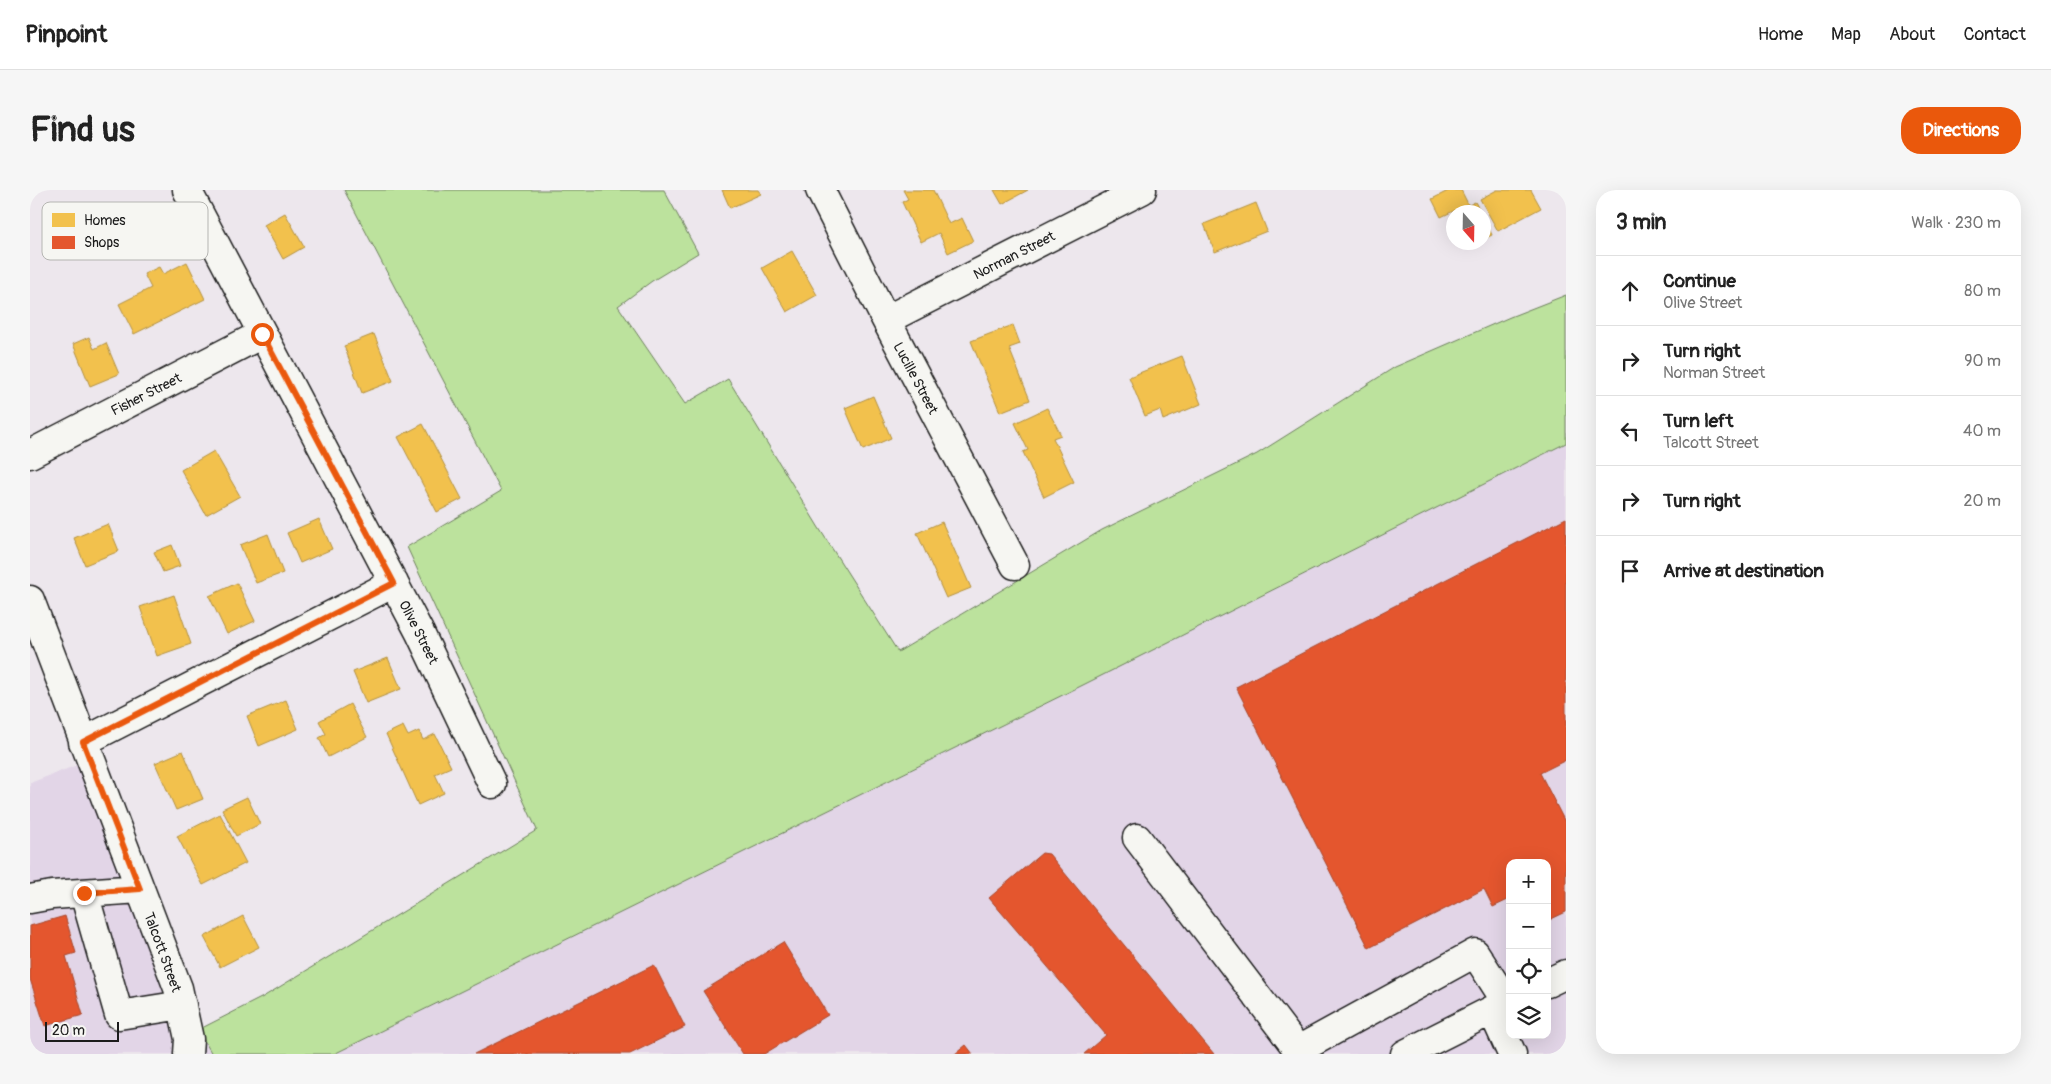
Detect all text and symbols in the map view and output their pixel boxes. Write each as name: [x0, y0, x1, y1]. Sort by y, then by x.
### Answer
text: Pinpoint: [25, 20, 107, 49]
text: Home: [1758, 23, 1803, 46]
text: Map: [1831, 23, 1861, 46]
text: About: [1889, 23, 1935, 46]
text: Contact: [1963, 23, 2026, 46]
button: Directions: [1901, 107, 2021, 154]
text: Find us: [30, 108, 135, 152]
legend: [42, 202, 208, 260]
north arrow: [1446, 205, 1491, 250]
text: 3 min: [1616, 209, 1666, 236]
text: Homes: [84, 212, 126, 229]
text: Walk · 230 m: [1911, 213, 2001, 233]
street label: Norman Street: [971, 227, 1058, 283]
text: Shops: [84, 234, 120, 251]
text: Continue: [1663, 269, 1736, 293]
icon: ahead: [1616, 277, 1644, 305]
text: 80 m: [1964, 281, 2001, 301]
text: Olive Street: [1663, 293, 1742, 313]
route start: [251, 323, 274, 346]
street label: Lucille Street: [889, 339, 942, 417]
text: Turn right: [1663, 339, 1741, 363]
icon: right: [1616, 347, 1644, 375]
text: 90 m: [1964, 351, 2001, 371]
text: Norman Street: [1663, 363, 1765, 383]
street label: Fisher Street: [108, 369, 185, 419]
text: Turn left: [1663, 409, 1733, 433]
icon: left: [1616, 417, 1644, 445]
text: 40 m: [1963, 421, 2001, 441]
text: Talcott Street: [1663, 433, 1759, 453]
icon: right: [1616, 487, 1644, 515]
text: Turn right: [1663, 489, 1741, 513]
text: 20 m: [1963, 491, 2001, 511]
icon: arrive: [1616, 557, 1644, 585]
text: Arrive at destination: [1663, 559, 1824, 583]
street label: Olive Street: [395, 597, 442, 667]
map controls: [1506, 859, 1551, 1039]
button: +: [1506, 859, 1551, 904]
route end: [73, 882, 96, 905]
button: −: [1506, 904, 1551, 949]
street label: Talcott Street: [140, 910, 185, 995]
button: locate: [1506, 949, 1551, 994]
button: layers: [1506, 994, 1551, 1039]
scale bar: [45, 1019, 119, 1042]
text: 20 m: [52, 1022, 85, 1039]

